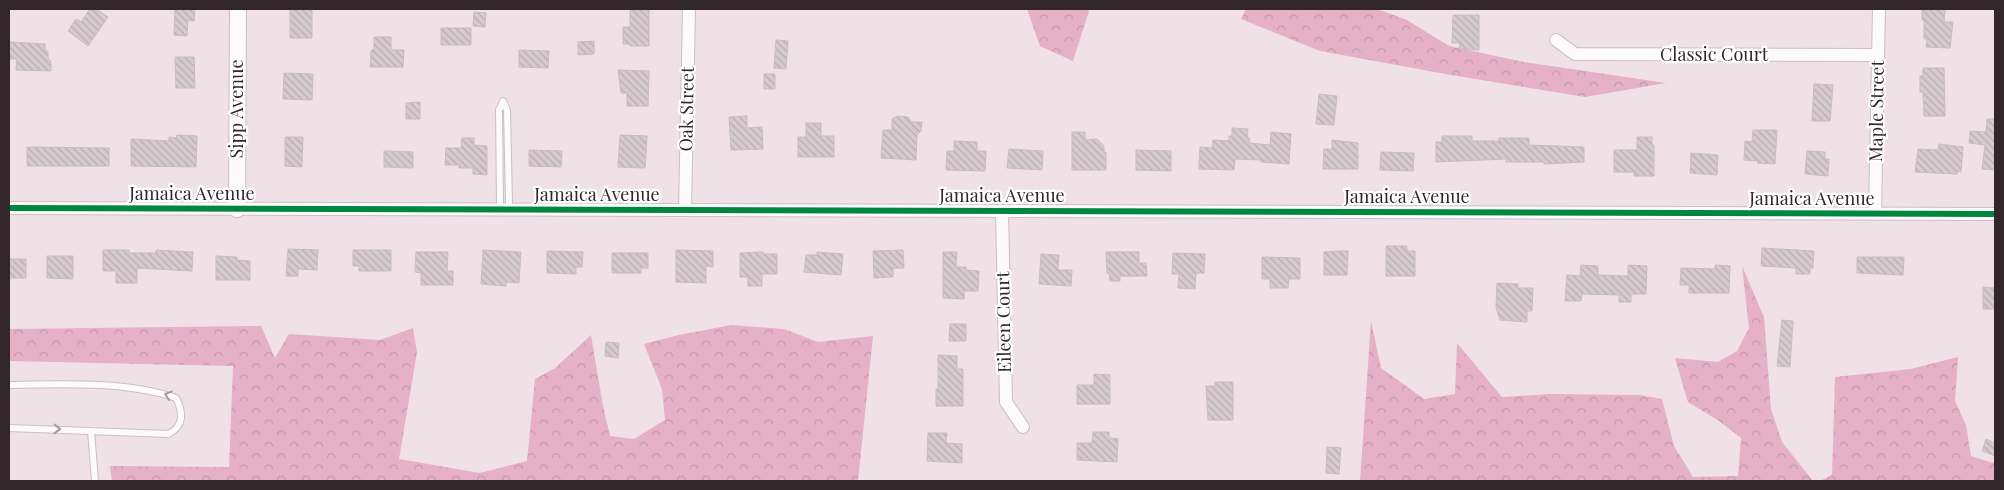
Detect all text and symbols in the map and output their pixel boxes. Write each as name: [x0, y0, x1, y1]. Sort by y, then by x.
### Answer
street label: Classic Court: [1660, 42, 1769, 66]
street label: Sipp Avenue: [224, 59, 248, 159]
street label: Maple Street: [1863, 59, 1889, 162]
street label: Oak Street: [673, 66, 699, 152]
street label: Jamaica Avenue: [128, 181, 255, 205]
street label: Jamaica Avenue: [533, 182, 660, 206]
street label: Jamaica Avenue: [938, 183, 1065, 207]
street label: Jamaica Avenue: [1343, 184, 1470, 208]
street label: Jamaica Avenue: [1748, 186, 1875, 210]
street label: Eileen Court: [990, 270, 1016, 373]
one-way arrow: [164, 391, 172, 401]
one-way arrow: [54, 424, 62, 435]

